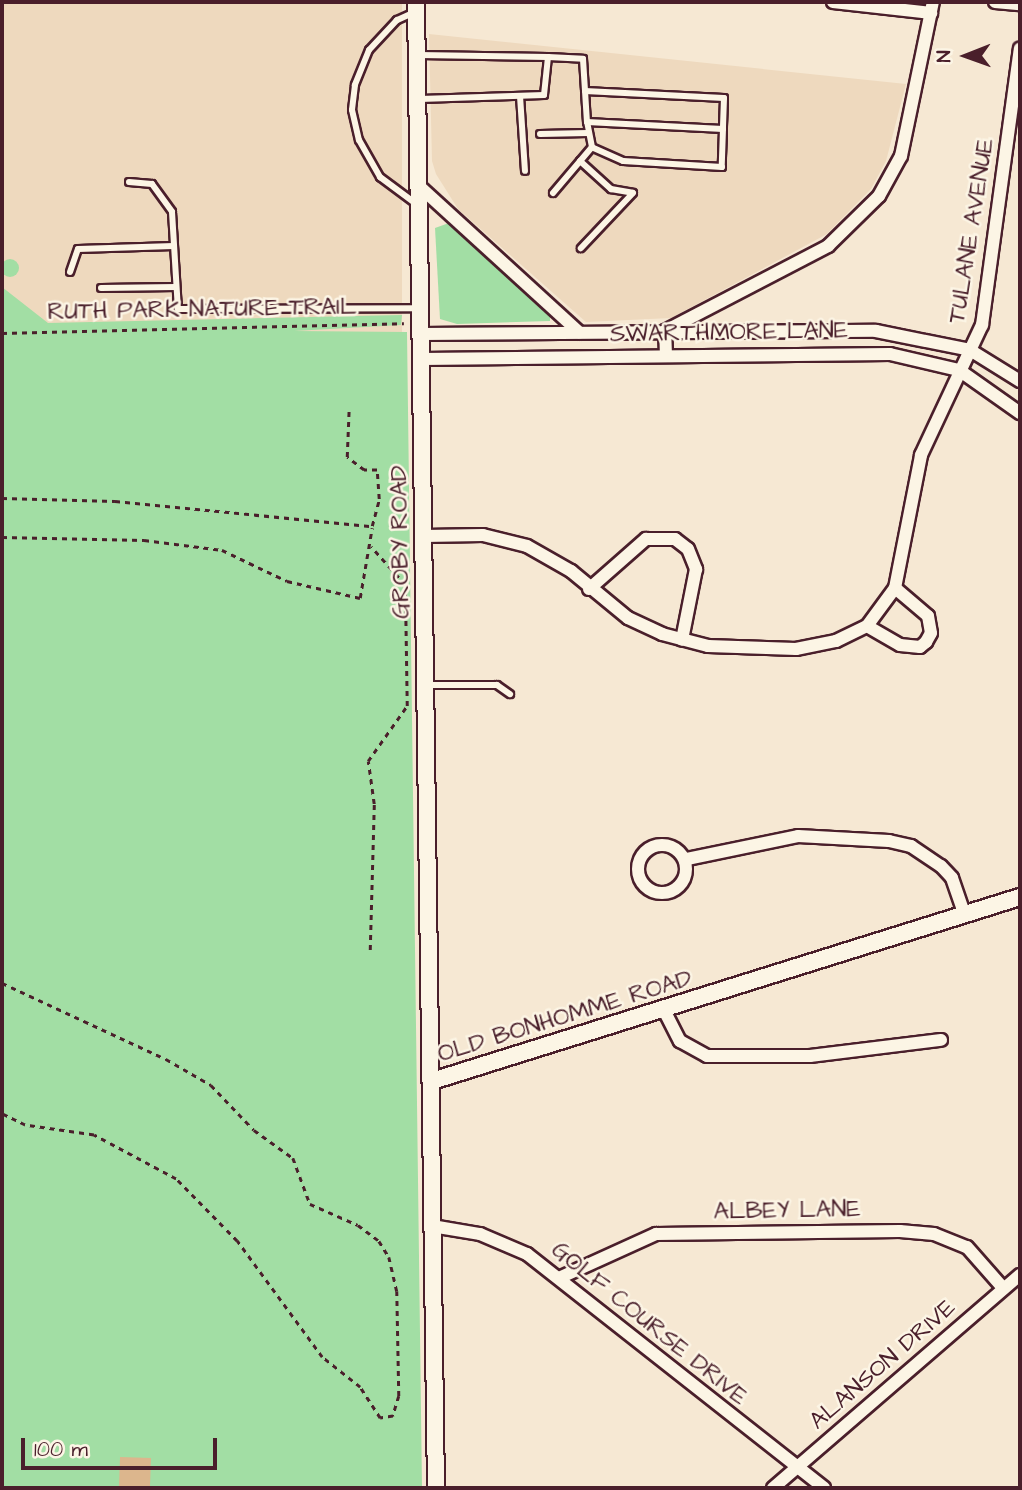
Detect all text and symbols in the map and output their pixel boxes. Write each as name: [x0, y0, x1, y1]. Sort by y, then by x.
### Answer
north arrow: [931, 21, 1001, 91]
text: N: [931, 50, 958, 63]
street label: TULANE AVENUE: [943, 137, 1001, 325]
street label: RUTH PARK NATURE TRAIL: [47, 293, 357, 327]
street label: SWARTHMORE LANE: [610, 317, 848, 349]
street label: GROBY ROAD: [385, 465, 417, 619]
street label: OLD BONHOMME ROAD: [434, 965, 696, 1069]
street label: ALBEY LANE: [713, 1195, 861, 1227]
street label: GOLF COURSE DRIVE: [545, 1236, 753, 1412]
street label: ALANSON DRIVE: [804, 1294, 962, 1436]
scale bar: [24, 1424, 220, 1468]
text: 100 m: [34, 1435, 88, 1464]

